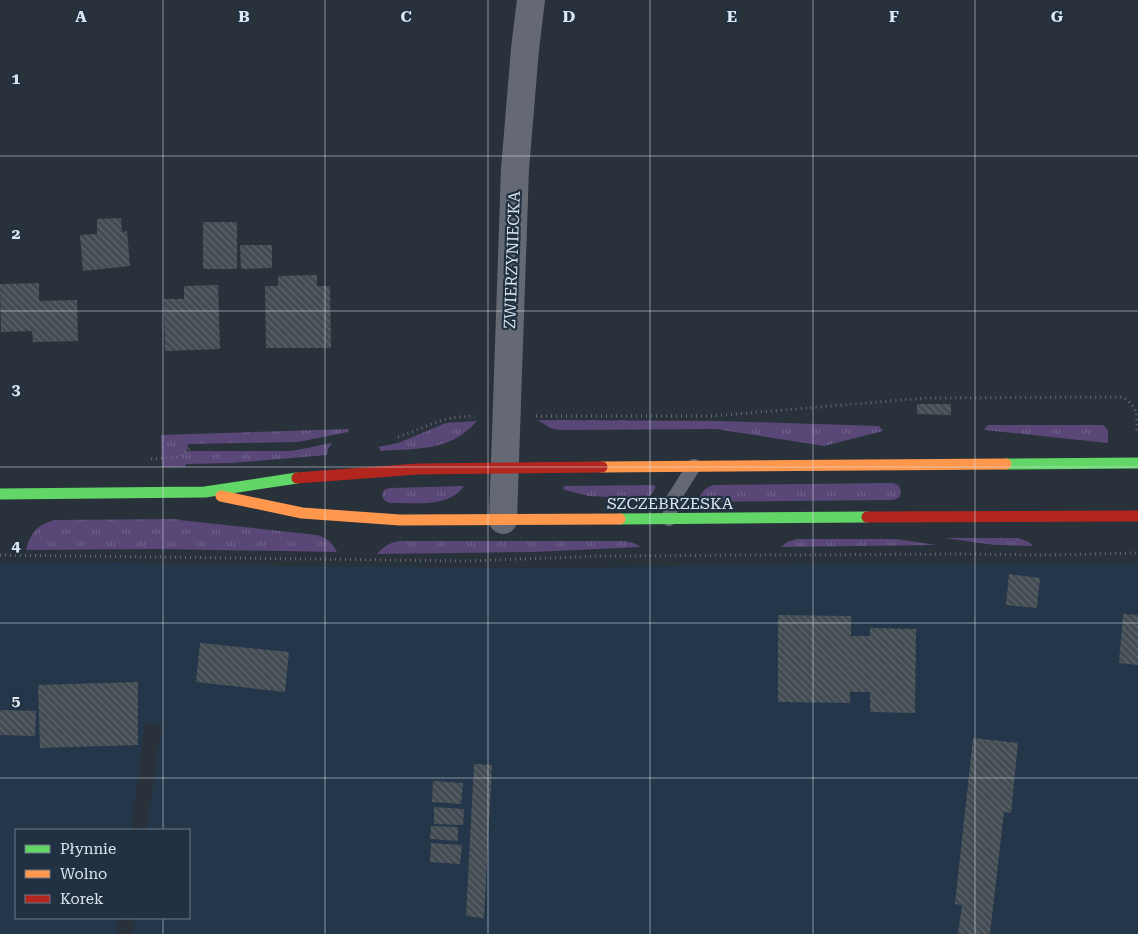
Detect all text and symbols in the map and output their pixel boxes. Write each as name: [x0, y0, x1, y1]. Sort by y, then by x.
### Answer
text: A: [75, 7, 87, 26]
text: B: [238, 7, 250, 26]
text: C: [400, 7, 412, 26]
text: D: [563, 7, 576, 26]
text: E: [727, 7, 737, 26]
text: F: [889, 7, 899, 26]
text: G: [1051, 7, 1064, 26]
text: 1: [12, 69, 21, 88]
street label: ZWIERZYNIECKA: [500, 190, 524, 329]
text: 2: [12, 224, 21, 243]
text: 3: [12, 380, 21, 399]
street label: SZCZEBRZESKA: [607, 494, 734, 513]
text: 4: [12, 536, 21, 555]
text: 5: [12, 691, 21, 710]
legend: [15, 829, 190, 919]
text: Płynnie: [60, 840, 116, 858]
text: Wolno: [60, 865, 107, 883]
text: Korek: [60, 890, 104, 908]

